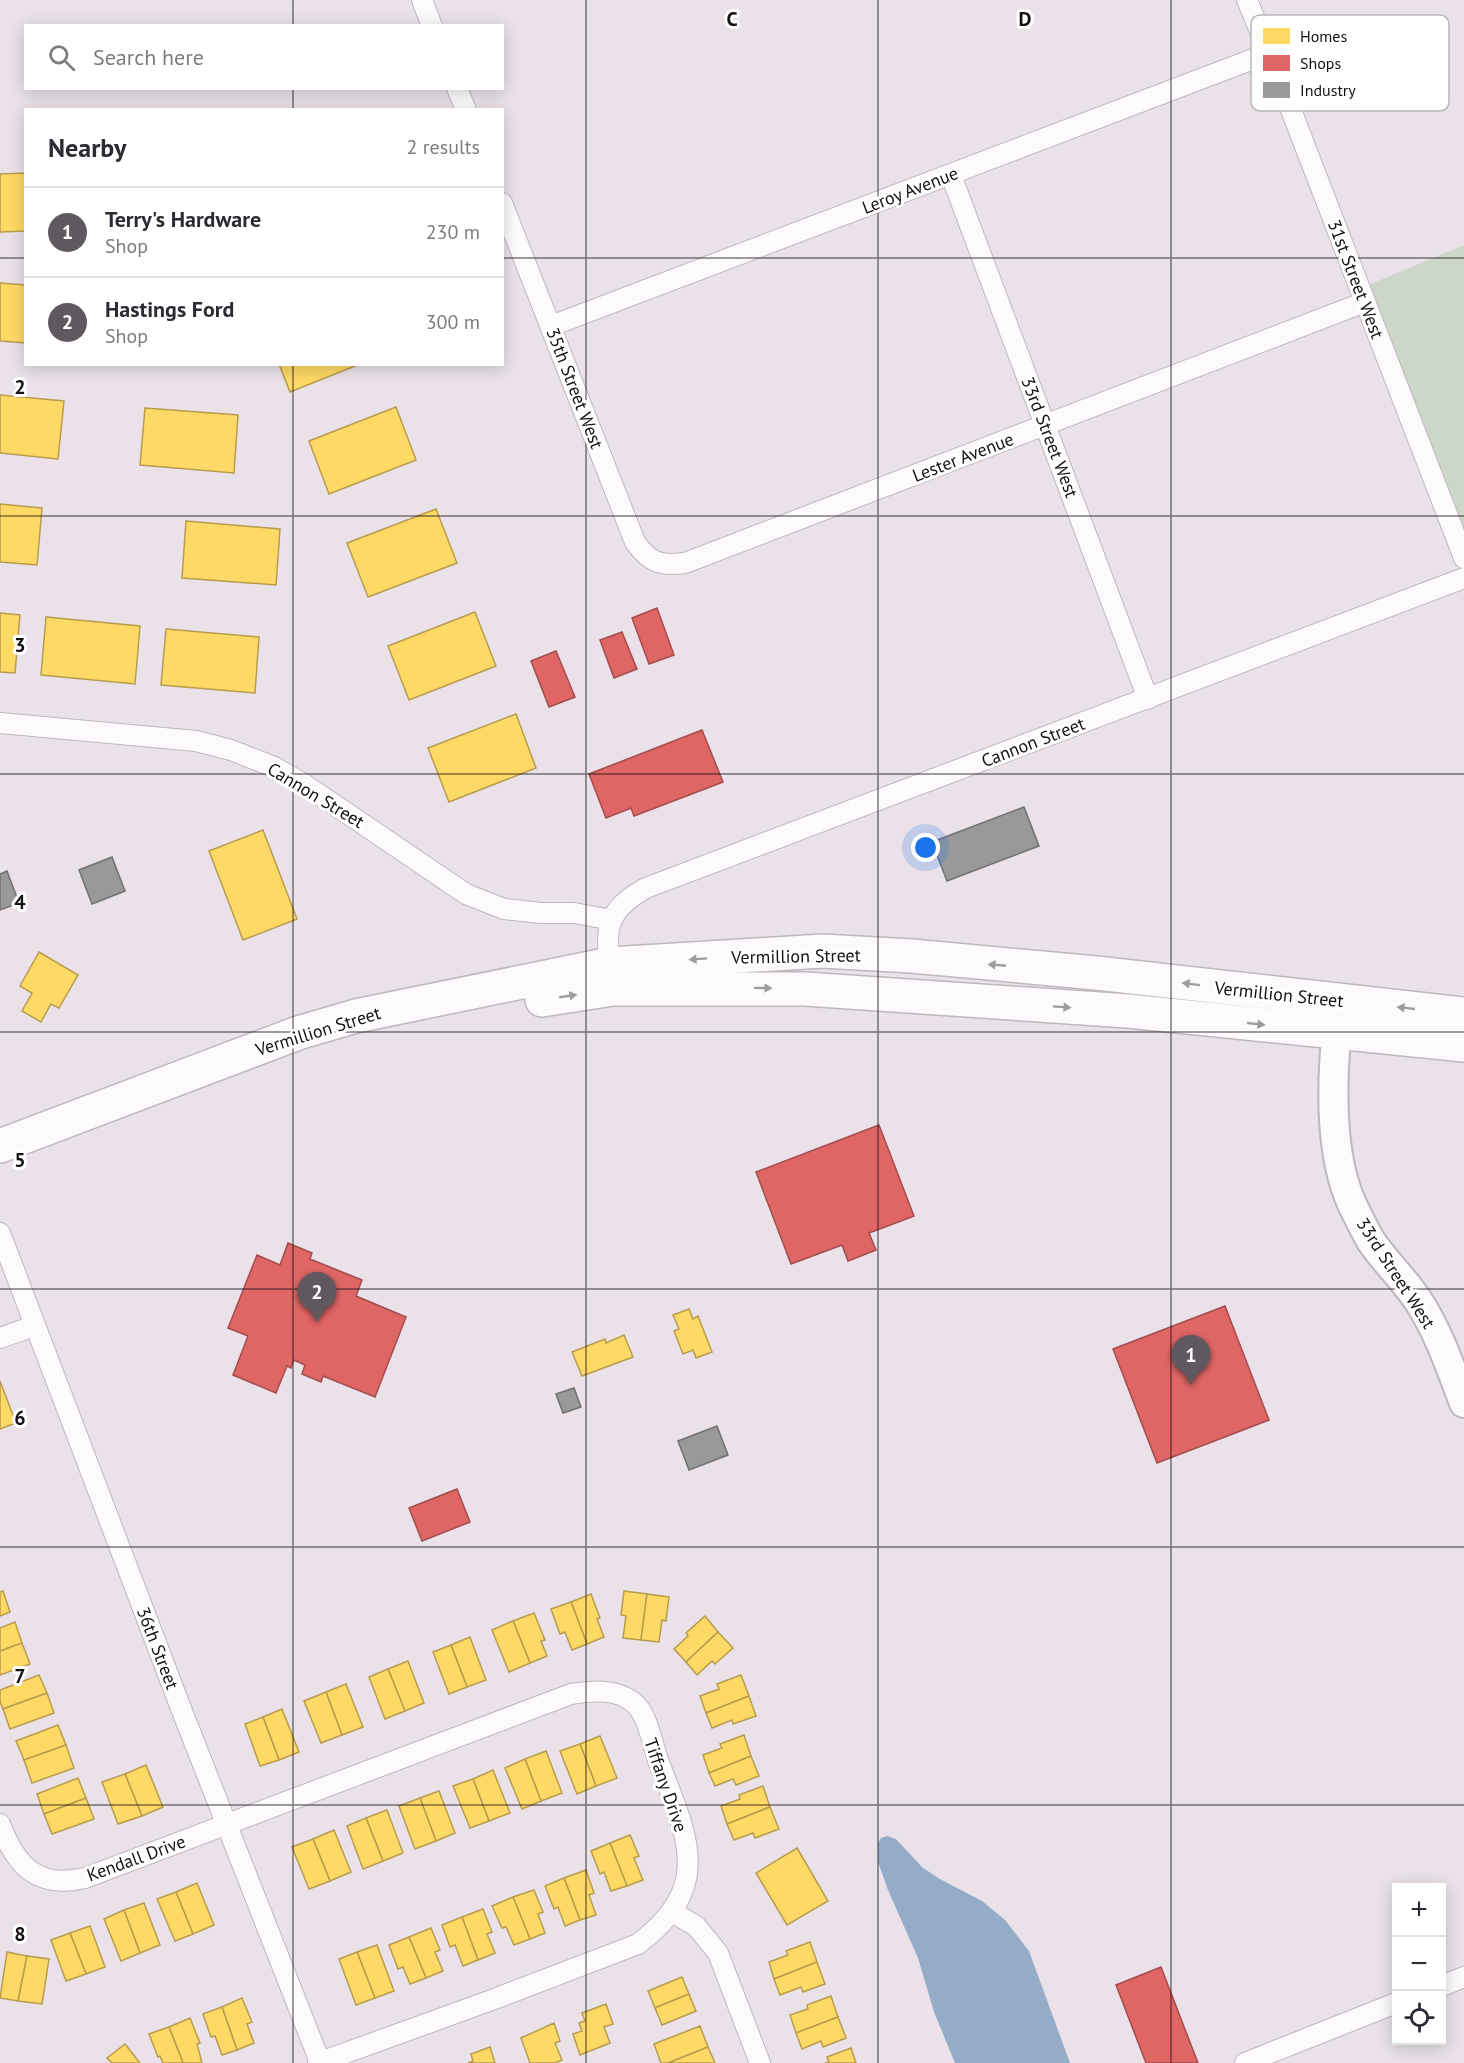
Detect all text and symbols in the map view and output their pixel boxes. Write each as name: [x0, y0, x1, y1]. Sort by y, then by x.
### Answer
text: C: [726, 6, 738, 32]
text: D: [1019, 6, 1032, 32]
legend: [1251, 15, 1449, 111]
search box: [24, 24, 504, 90]
text: Homes: [1300, 26, 1347, 46]
icon: search: [45, 41, 78, 74]
text: Search here: [93, 43, 204, 71]
text: Shops: [1300, 53, 1341, 73]
text: Industry: [1300, 80, 1356, 100]
text: Nearby: [48, 131, 126, 164]
text: 2 results: [407, 134, 480, 160]
street label: Leroy Avenue: [859, 161, 961, 219]
text: Terry's Hardware: [105, 205, 261, 233]
street label: 31st Street West: [1323, 216, 1389, 342]
text: 1: [62, 219, 73, 245]
text: 230 m: [426, 219, 480, 245]
text: Shop: [105, 233, 148, 259]
text: Hastings Ford: [105, 295, 234, 323]
text: 2: [62, 309, 73, 335]
text: 300 m: [426, 309, 480, 335]
text: Shop: [105, 323, 148, 349]
street label: 35th Street West: [541, 324, 609, 452]
street label: 33rd Street West: [1016, 373, 1084, 501]
text: 2: [14, 374, 26, 400]
street label: Lester Avenue: [909, 427, 1017, 487]
text: 3: [14, 632, 26, 658]
street label: Cannon Street: [978, 712, 1088, 772]
street label: Cannon Street: [263, 757, 369, 833]
your location: [911, 833, 940, 862]
text: 4: [14, 889, 26, 915]
street label: Vermillion Street: [730, 943, 861, 969]
one-way arrow: [688, 954, 707, 964]
one-way arrow: [988, 960, 1007, 970]
street label: Vermillion Street: [1212, 976, 1345, 1012]
one-way arrow: [1182, 979, 1201, 989]
one-way arrow: [753, 983, 772, 993]
one-way arrow: [559, 991, 578, 1000]
street label: Vermillion Street: [252, 1001, 383, 1061]
one-way arrow: [1053, 1002, 1072, 1012]
one-way arrow: [1396, 1003, 1415, 1013]
one-way arrow: [1247, 1020, 1266, 1029]
text: 5: [14, 1147, 26, 1173]
street label: 33rd Street West: [1352, 1213, 1440, 1333]
pin: 2: [298, 1272, 336, 1322]
pin: 1: [1172, 1336, 1210, 1385]
text: 6: [14, 1405, 26, 1431]
street label: 36th Street: [132, 1604, 184, 1692]
text: 7: [14, 1663, 26, 1689]
street label: Tiffany Drive: [639, 1735, 693, 1835]
street label: Kendall Drive: [83, 1830, 189, 1886]
map controls: [1392, 1883, 1446, 2045]
button: +: [1392, 1883, 1446, 1937]
text: 8: [14, 1921, 26, 1947]
button: −: [1392, 1937, 1446, 1991]
button: locate: [1392, 1991, 1446, 2045]

